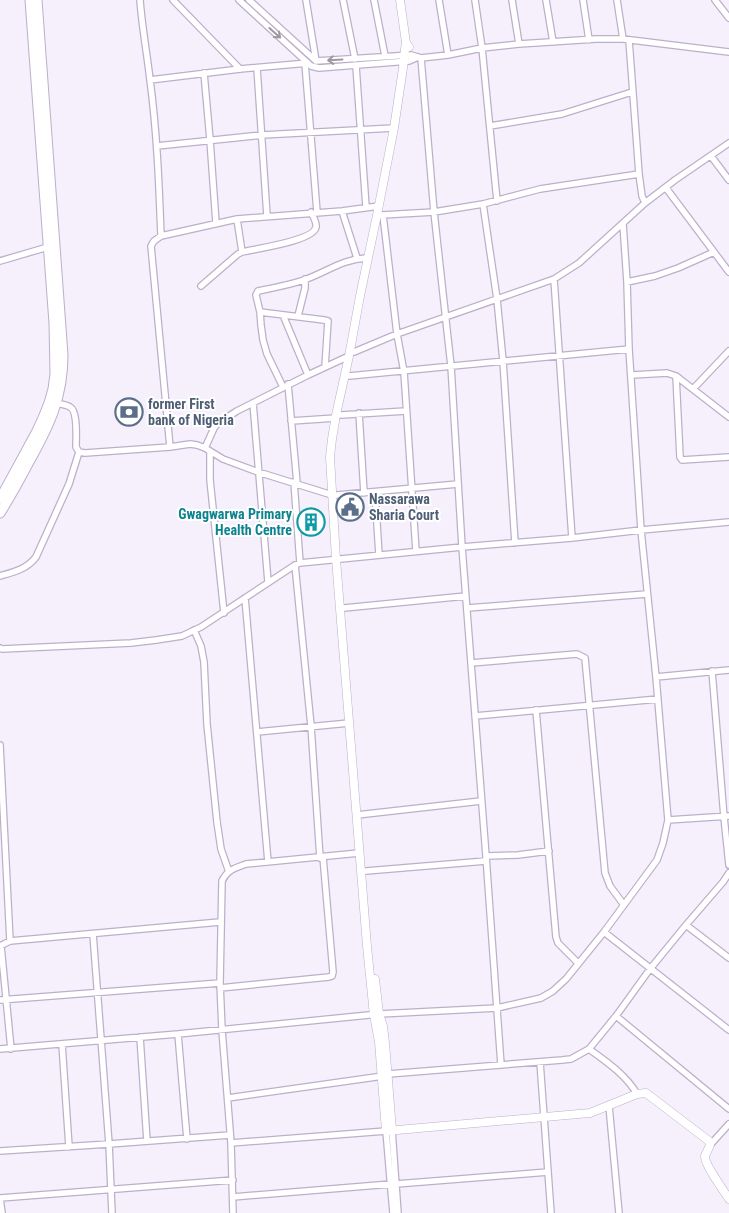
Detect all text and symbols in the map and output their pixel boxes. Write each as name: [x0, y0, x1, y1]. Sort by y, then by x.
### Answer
one-way arrow: [268, 27, 281, 39]
one-way arrow: [327, 56, 343, 65]
place label: former First bank of Nigeria: [148, 396, 234, 428]
bank icon: former First bank of Nigeria: [114, 397, 144, 427]
place label: Nassarawa Sharia Court: [369, 491, 439, 523]
public building icon: Nassarawa Sharia Court: [335, 492, 365, 522]
place label: Gwagwarwa Primary Health Centre: [178, 506, 293, 538]
building icon: Gwagwarwa Primary Health Centre: [296, 507, 326, 537]

